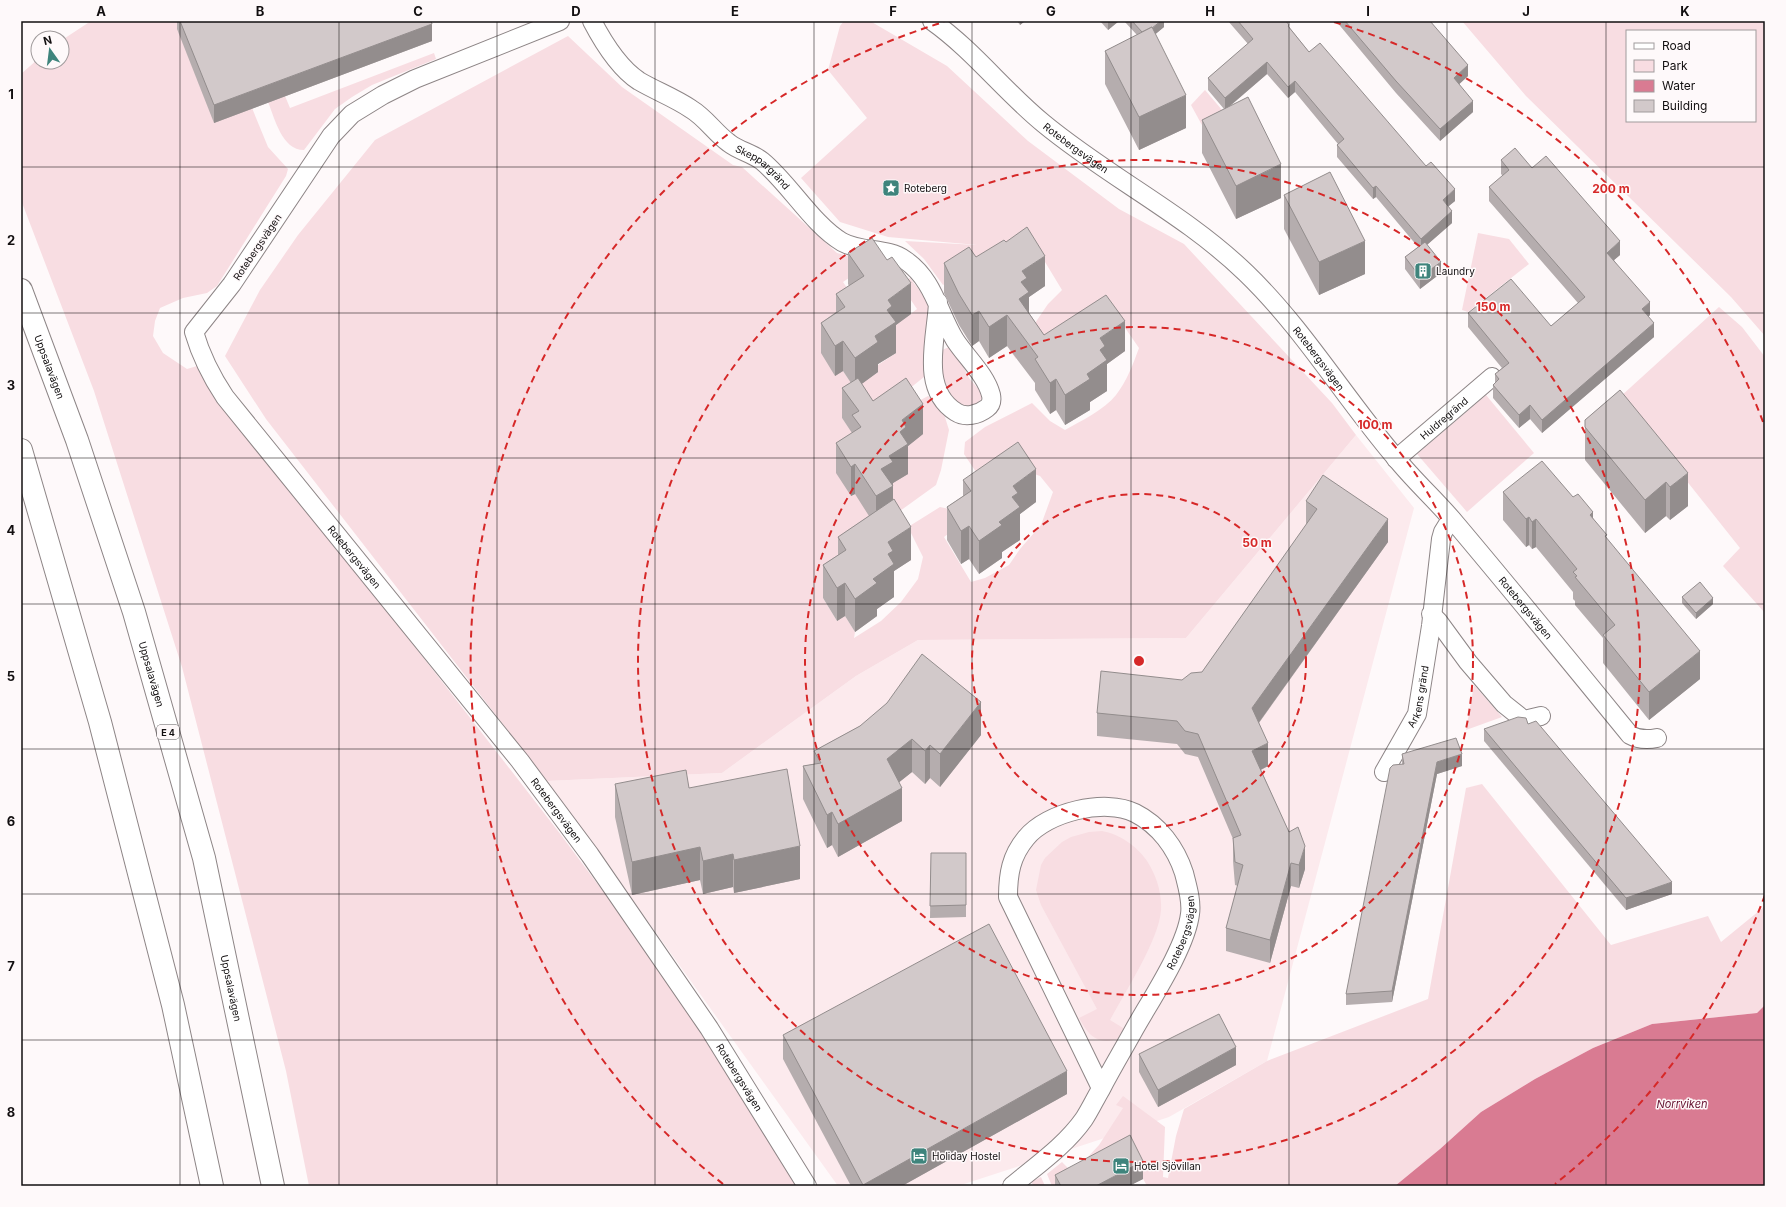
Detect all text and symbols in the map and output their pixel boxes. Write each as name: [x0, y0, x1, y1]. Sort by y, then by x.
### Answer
text: A: [96, 3, 106, 19]
text: B: [256, 3, 265, 19]
text: C: [413, 3, 423, 19]
text: D: [571, 3, 581, 19]
text: E: [731, 3, 739, 19]
text: F: [889, 3, 897, 19]
text: G: [1046, 3, 1056, 19]
text: H: [1205, 3, 1215, 19]
text: I: [1366, 3, 1370, 19]
text: J: [1522, 3, 1530, 19]
text: K: [1680, 3, 1690, 19]
north arrow: [30, 30, 70, 70]
legend: [1626, 30, 1756, 122]
text: N: [42, 32, 53, 48]
text: Road: [1662, 38, 1691, 53]
text: Park: [1662, 58, 1688, 73]
text: Water: [1662, 78, 1696, 93]
text: 1: [8, 86, 14, 102]
text: Building: [1662, 98, 1707, 113]
street label: Rotebergsvägen: [1041, 120, 1111, 175]
street label: Skeppargränd: [734, 142, 793, 192]
place icon: Roteberg: [881, 178, 901, 198]
text: 200 m: [1592, 181, 1630, 196]
place label: Roteberg: [904, 182, 947, 194]
street label: Rotebergsvägen: [230, 212, 284, 282]
text: 2: [7, 232, 15, 248]
building icon: Laundry: [1413, 261, 1433, 281]
place label: Laundry: [1436, 265, 1475, 277]
text: 150 m: [1476, 299, 1510, 314]
street label: Rotebergsvägen: [1291, 324, 1347, 393]
street label: Uppsalavägen: [32, 333, 67, 401]
text: 3: [7, 377, 15, 393]
street label: Huldregränd: [1418, 394, 1470, 442]
text: 100 m: [1357, 417, 1393, 432]
text: 4: [7, 522, 16, 538]
street label: Rotebergsvägen: [325, 523, 384, 591]
text: 50 m: [1242, 535, 1272, 550]
street label: Rotebergsvägen: [1496, 574, 1555, 641]
street label: Uppsalavägen: [137, 640, 167, 708]
centre of rings: [1132, 654, 1146, 668]
street label: Arkens gränd: [1405, 665, 1431, 730]
text: 5: [7, 668, 15, 684]
road number: E 4: [157, 725, 179, 739]
street label: Rotebergsvägen: [529, 775, 585, 845]
text: 6: [7, 813, 15, 829]
street label: Rotebergsvägen: [1164, 895, 1197, 972]
street label: Uppsalavägen: [219, 954, 244, 1022]
text: 7: [7, 958, 15, 974]
street label: Rotebergsvägen: [714, 1041, 765, 1113]
water label: Norrviken: [1656, 1097, 1708, 1111]
text: 8: [7, 1104, 15, 1120]
hotel icon: Holiday Hostel: [909, 1146, 929, 1166]
place label: Holiday Hostel: [932, 1150, 1000, 1162]
hotel icon: Hotel Sjövillan: [1111, 1156, 1131, 1176]
place label: Hotel Sjövillan: [1134, 1160, 1201, 1172]

